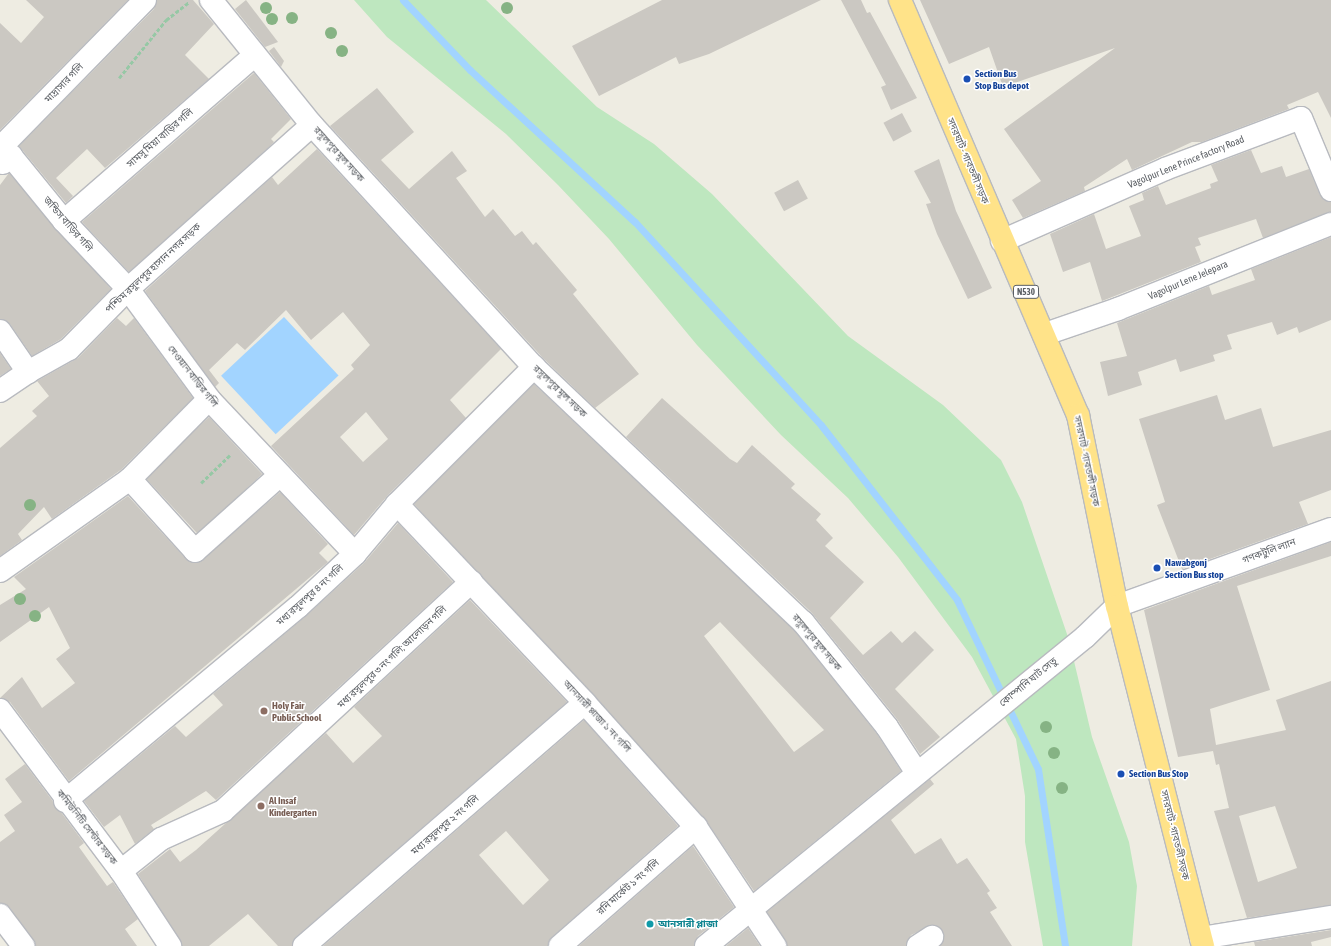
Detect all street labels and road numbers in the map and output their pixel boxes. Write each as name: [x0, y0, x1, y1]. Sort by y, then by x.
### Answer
street label: মাদ্রাসার গলি: [42, 61, 86, 105]
street label: সামসু মিয়া বাড়ির গলি: [124, 106, 196, 170]
street label: সদরঘাট - গাবতলী সড়ক: [944, 116, 992, 206]
street label: রসুলপুর মূল সড়ক: [311, 124, 367, 184]
street label: Vagolpur Lene Prince factory Road: [1126, 133, 1246, 191]
street label: জন্ডিস বাড়ির গলি: [41, 194, 95, 254]
street label: পশ্চিম রসুলপুর হাসান নগর সড়ক: [103, 221, 203, 315]
street label: Vagolpur Lene Jelepara: [1146, 258, 1230, 302]
road number: N530: [1013, 285, 1039, 299]
street label: দেওয়ান বাড়ির গলি: [165, 343, 221, 409]
street label: রসুলপুর মূল সড়ক: [531, 362, 589, 420]
street label: সদরঘাট - গাবতলী সড়ক: [1072, 415, 1102, 507]
street label: গণকটুলি ল্যান: [1241, 536, 1297, 566]
street label: মধ্য রসুলপুর ৪ নং গলি: [274, 562, 346, 628]
street label: মধ্য রসুলপুর ৩ নং গলি; আলোড়ন গলি: [335, 603, 449, 711]
street label: রসুলপুর মূল সড়ক: [790, 611, 844, 673]
street label: কোম্পানি ঘাট সেতু: [997, 655, 1059, 709]
street label: আনসারী প্লাজা ১ নং গলি: [560, 677, 634, 755]
street label: কমিউনিটি সেন্টার সড়ক: [54, 787, 120, 867]
street label: সদরঘাট - গাবতলী সড়ক: [1158, 789, 1192, 881]
street label: মধ্য রসুলপুর ২ নং গলি: [409, 792, 481, 858]
street label: রনি মার্কেট ১ নং গলি: [594, 857, 662, 917]

